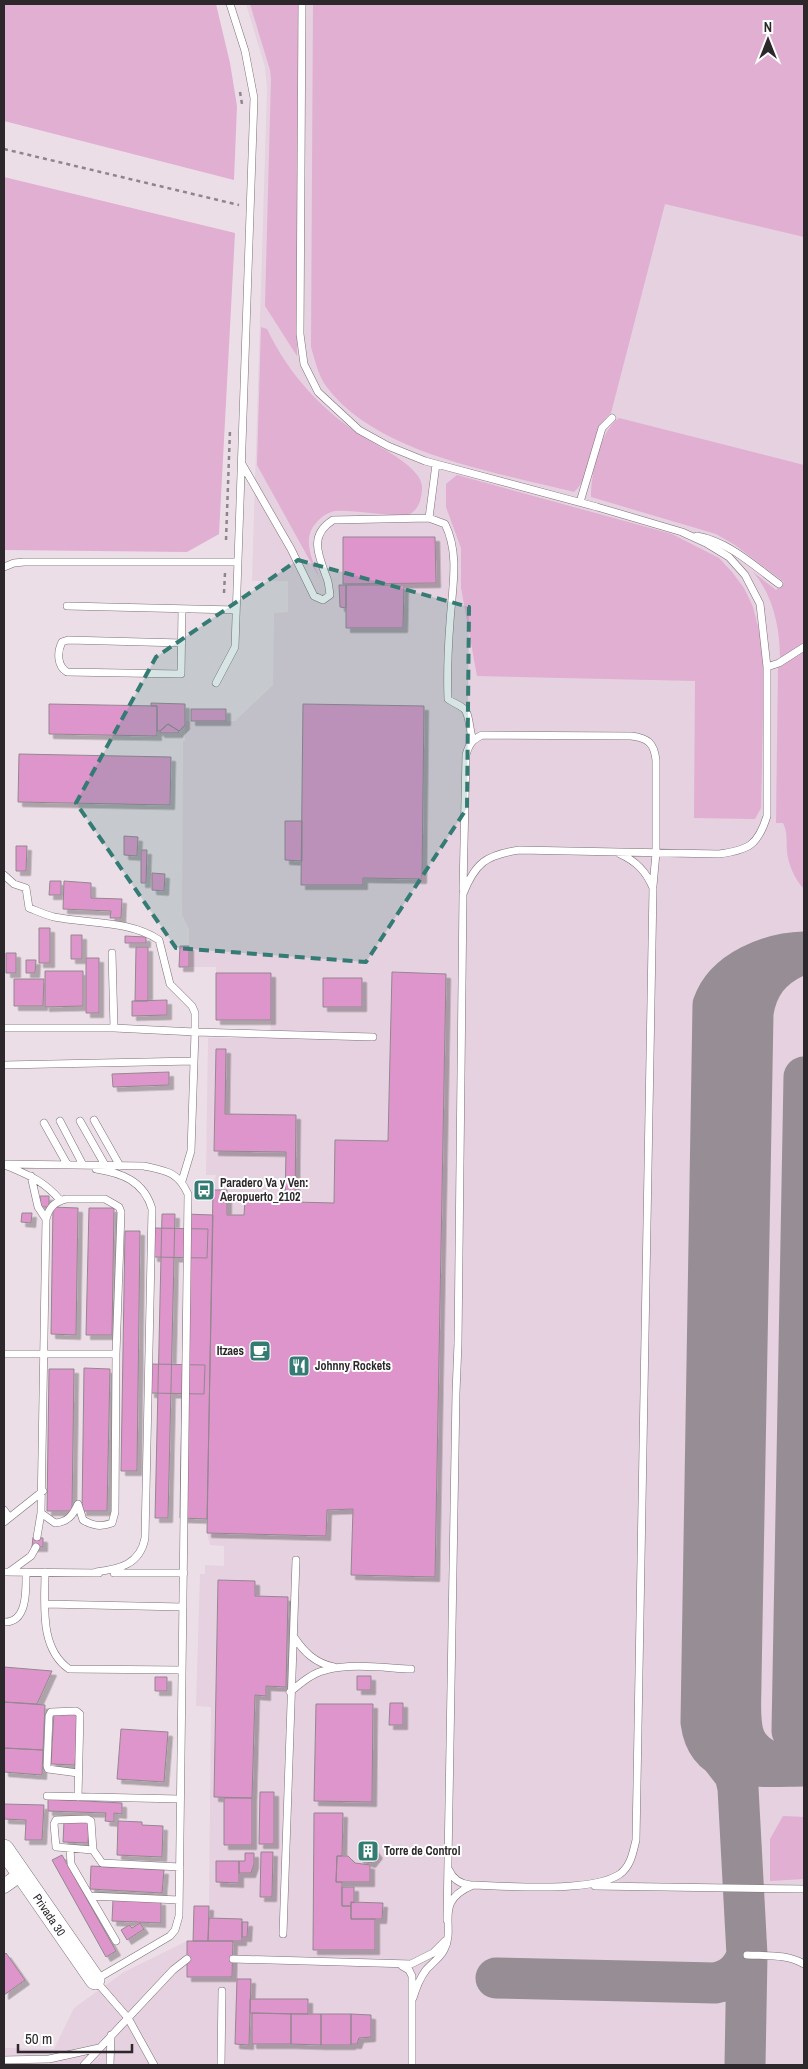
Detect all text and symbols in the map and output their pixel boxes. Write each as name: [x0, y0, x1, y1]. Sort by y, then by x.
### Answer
north arrow: [743, 15, 793, 65]
text: N: [764, 18, 772, 36]
place label: Paradero Va y Ven: Aeropuerto_2102: [220, 1175, 308, 1205]
bus stop icon: Paradero Va y Ven: Aeropuerto_2102: [192, 1178, 216, 1202]
cafe icon: Itzaes: [248, 1339, 272, 1363]
place label: Itzaes: [217, 1343, 245, 1359]
restaurant icon: Johnny Rockets: [287, 1354, 311, 1378]
place label: Johnny Rockets: [315, 1358, 392, 1374]
building icon: Torre de Control: [356, 1839, 380, 1863]
place label: Torre de Control: [384, 1843, 461, 1859]
street label: Privada 30: [29, 1891, 69, 1939]
scale bar: [18, 2022, 131, 2054]
text: 50 m: [25, 2028, 52, 2049]

